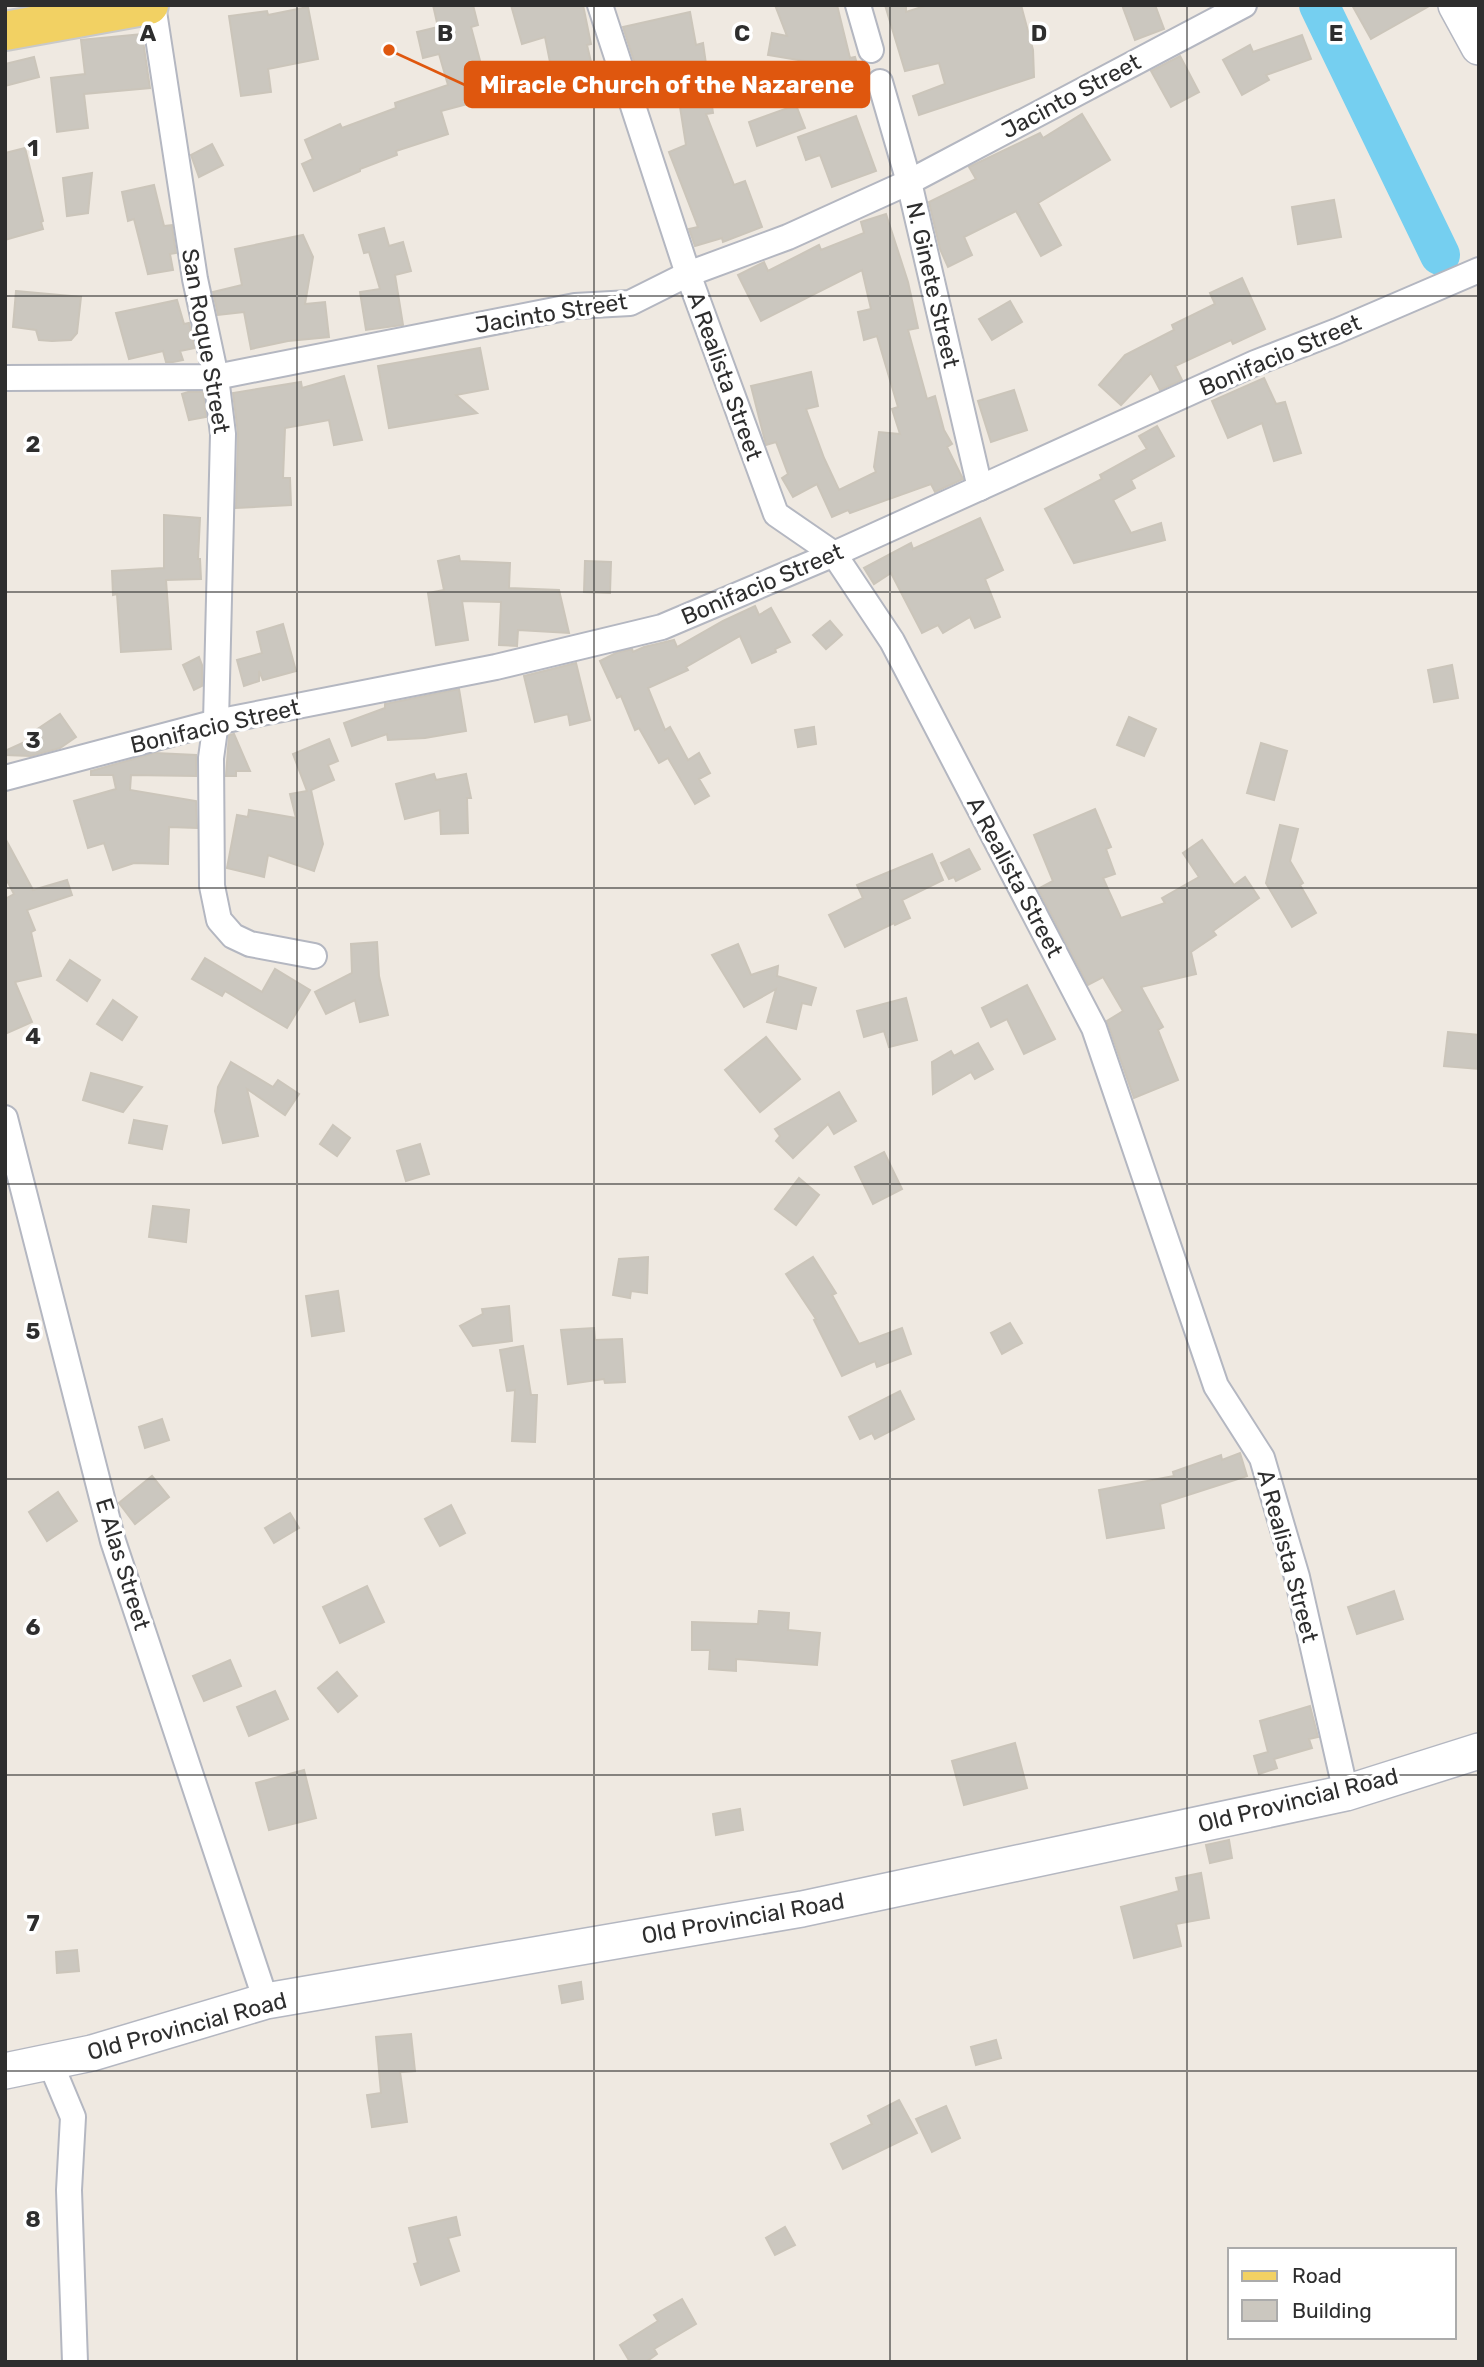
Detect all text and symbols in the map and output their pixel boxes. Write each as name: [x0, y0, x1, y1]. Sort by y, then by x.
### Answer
text: A: [140, 19, 157, 47]
text: B: [437, 19, 453, 47]
text: C: [734, 19, 750, 47]
text: D: [1031, 19, 1047, 47]
text: E: [1329, 19, 1343, 47]
street label: Jacinto Street: [997, 48, 1145, 144]
callout: Miracle Church of the Nazarene: [465, 62, 869, 107]
text: Miracle Church of the Nazarene: [480, 71, 854, 99]
text: 1: [27, 134, 39, 162]
street label: N. Ginete Street: [900, 199, 966, 371]
street label: San Roque Street: [176, 246, 236, 436]
street label: Jacinto Street: [473, 287, 629, 339]
street label: A Realista Street: [681, 288, 769, 464]
street label: Bonifacio Street: [1195, 308, 1365, 402]
text: 2: [26, 430, 40, 458]
street label: Bonifacio Street: [677, 537, 847, 631]
street label: Bonifacio Street: [128, 693, 302, 759]
text: 3: [25, 726, 41, 754]
street label: A Realista Street: [961, 792, 1069, 962]
text: 4: [25, 1022, 41, 1050]
text: 5: [26, 1317, 41, 1345]
street label: A Realista Street: [1251, 1467, 1325, 1645]
street label: E Alas Street: [90, 1495, 156, 1633]
text: 6: [26, 1613, 41, 1641]
street label: Old Provincial Road: [1195, 1762, 1401, 1838]
street label: Old Provincial Road: [639, 1886, 847, 1950]
text: 7: [26, 1909, 40, 1937]
street label: Old Provincial Road: [84, 1986, 290, 2066]
text: 8: [25, 2205, 41, 2233]
legend: [1228, 2248, 1456, 2339]
text: Road: [1292, 2263, 1342, 2288]
text: Building: [1292, 2298, 1372, 2323]

